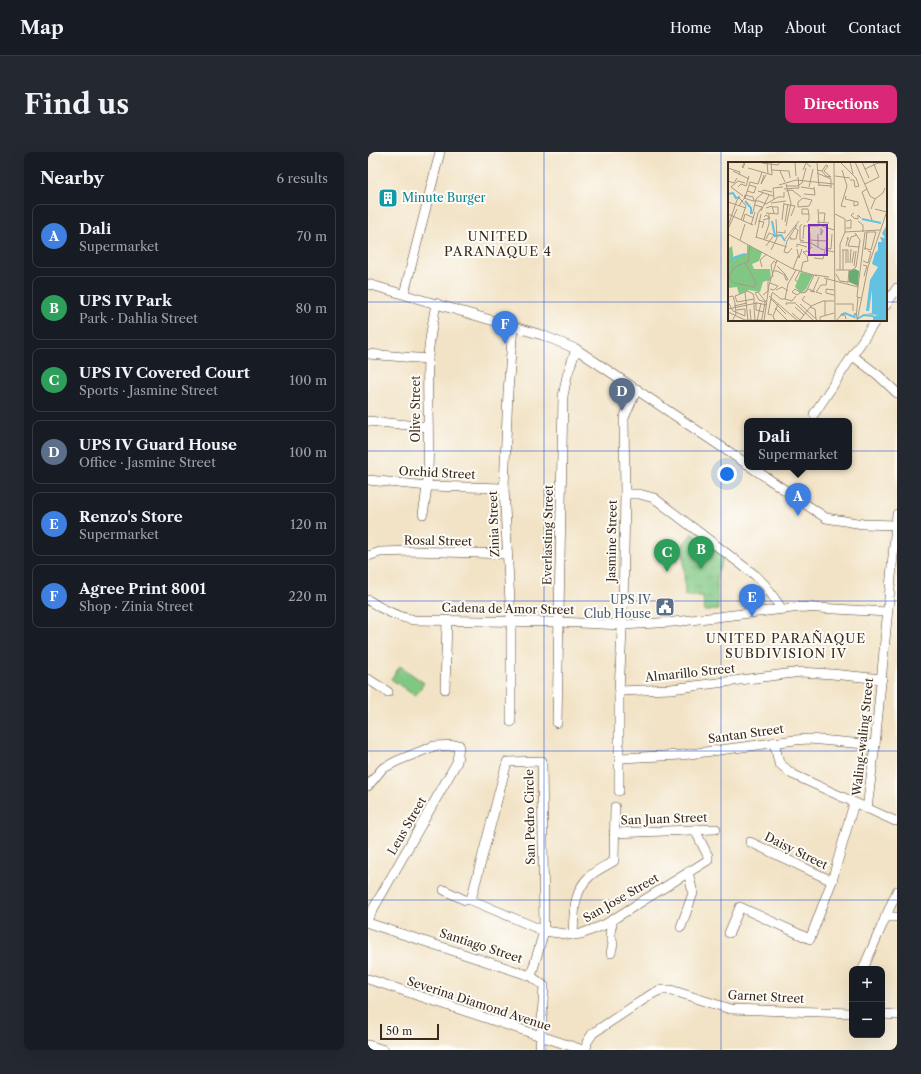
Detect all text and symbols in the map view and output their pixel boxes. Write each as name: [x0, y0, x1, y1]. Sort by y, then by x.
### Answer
text: Map: [20, 16, 64, 39]
text: Home: [670, 19, 711, 37]
text: Map: [733, 19, 763, 37]
text: About: [785, 19, 826, 37]
text: Contact: [848, 19, 901, 37]
button: Directions: [785, 85, 897, 123]
text: Find us: [24, 87, 129, 121]
inset map: [728, 162, 887, 321]
text: Nearby: [40, 168, 104, 188]
text: 6 results: [277, 170, 328, 186]
building icon: Minute Burger: [377, 187, 399, 209]
place label: Minute Burger: [402, 190, 486, 205]
text: Dali: [79, 219, 111, 238]
text: A: [49, 228, 59, 244]
text: 70 m: [297, 228, 327, 244]
district label: UNITED PARANAQUE 4: [444, 228, 552, 259]
text: Supermarket: [79, 238, 159, 254]
text: UPS IV Park: [79, 291, 172, 310]
text: B: [49, 300, 59, 316]
text: 80 m: [295, 300, 327, 316]
text: Park · Dahlia Street: [79, 310, 198, 326]
pin: F: [492, 311, 518, 344]
text: UPS IV Covered Court: [79, 363, 250, 382]
text: C: [49, 372, 59, 388]
text: 100 m: [289, 372, 327, 388]
street label: Olive Street: [408, 375, 423, 443]
pin: D: [609, 378, 635, 411]
text: Sports · Jasmine Street: [79, 382, 218, 398]
popup: [744, 418, 852, 470]
text: Dali: [758, 427, 790, 446]
text: UPS IV Guard House: [79, 435, 237, 454]
text: D: [48, 444, 60, 460]
text: 100 m: [289, 444, 327, 460]
text: Supermarket: [758, 446, 838, 462]
text: Office · Jasmine Street: [79, 454, 216, 470]
street label: Orchid Street: [398, 463, 477, 482]
your location: [717, 464, 737, 484]
pin: A: [785, 483, 811, 516]
street label: Everlasting Street: [539, 484, 556, 585]
street label: Zinia Street: [485, 490, 502, 557]
street label: Jasmine Street: [603, 499, 620, 584]
text: Renzo's Store: [79, 507, 183, 526]
text: E: [49, 516, 59, 532]
text: 120 m: [290, 516, 327, 532]
text: Supermarket: [79, 526, 159, 542]
street label: Rosal Street: [404, 532, 473, 549]
pin: B: [688, 536, 714, 569]
pin: C: [654, 539, 680, 572]
text: Agree Print 8001: [79, 579, 206, 598]
pin: E: [739, 584, 765, 617]
text: F: [50, 588, 58, 604]
text: 220 m: [288, 588, 327, 604]
place label: UPS IV Club House: [584, 592, 651, 621]
public building icon: UPS IV Club House: [654, 596, 676, 618]
text: Shop · Zinia Street: [79, 598, 193, 614]
street label: Cadena de Amor Street: [442, 600, 575, 617]
district label: UNITED PARAÑAQUE SUBDIVISION IV: [706, 630, 866, 661]
street label: Almarillo Street: [643, 660, 736, 685]
street label: Waling-waling Street: [849, 676, 876, 798]
street label: Santan Street: [707, 721, 785, 746]
street label: San Pedro Circle: [521, 769, 538, 865]
street label: Leus Street: [384, 793, 430, 857]
street label: San Juan Street: [620, 809, 708, 828]
street label: Daisy Street: [762, 829, 831, 873]
street label: San Jose Street: [580, 870, 662, 925]
street label: Santiago Street: [438, 925, 525, 966]
map controls: [849, 966, 885, 1038]
button: +: [849, 966, 885, 1002]
street label: Severina Diamond Avenue: [405, 973, 553, 1034]
street label: Garnet Street: [727, 987, 805, 1006]
button: −: [849, 1002, 885, 1038]
scale bar: [380, 1022, 439, 1041]
text: 50 m: [386, 1024, 412, 1038]

